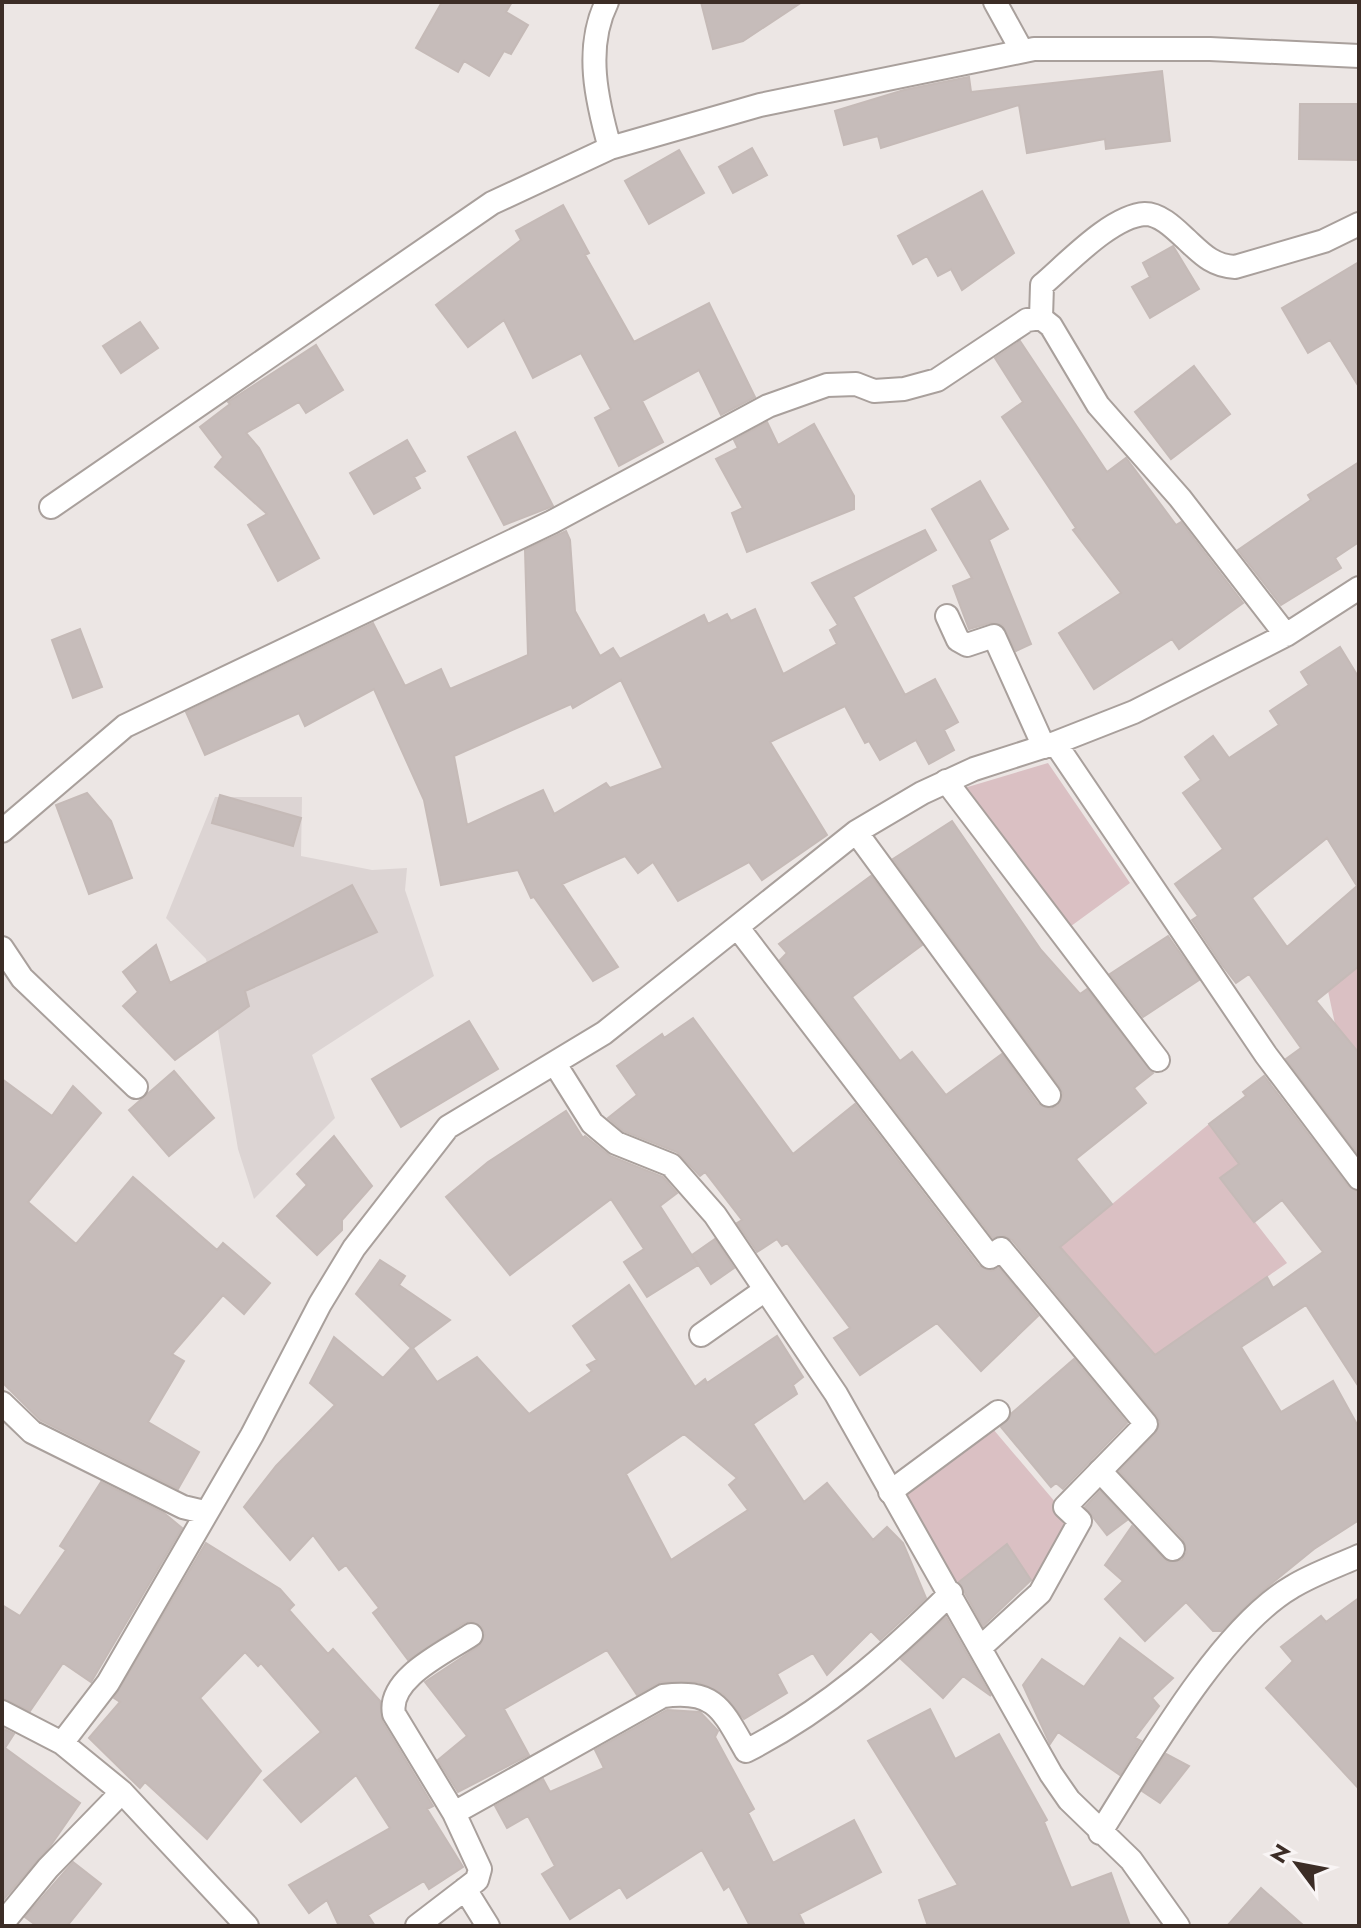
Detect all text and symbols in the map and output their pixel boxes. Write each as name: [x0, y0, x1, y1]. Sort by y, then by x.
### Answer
north arrow: [1257, 1824, 1337, 1904]
text: N: [1262, 1838, 1298, 1869]

